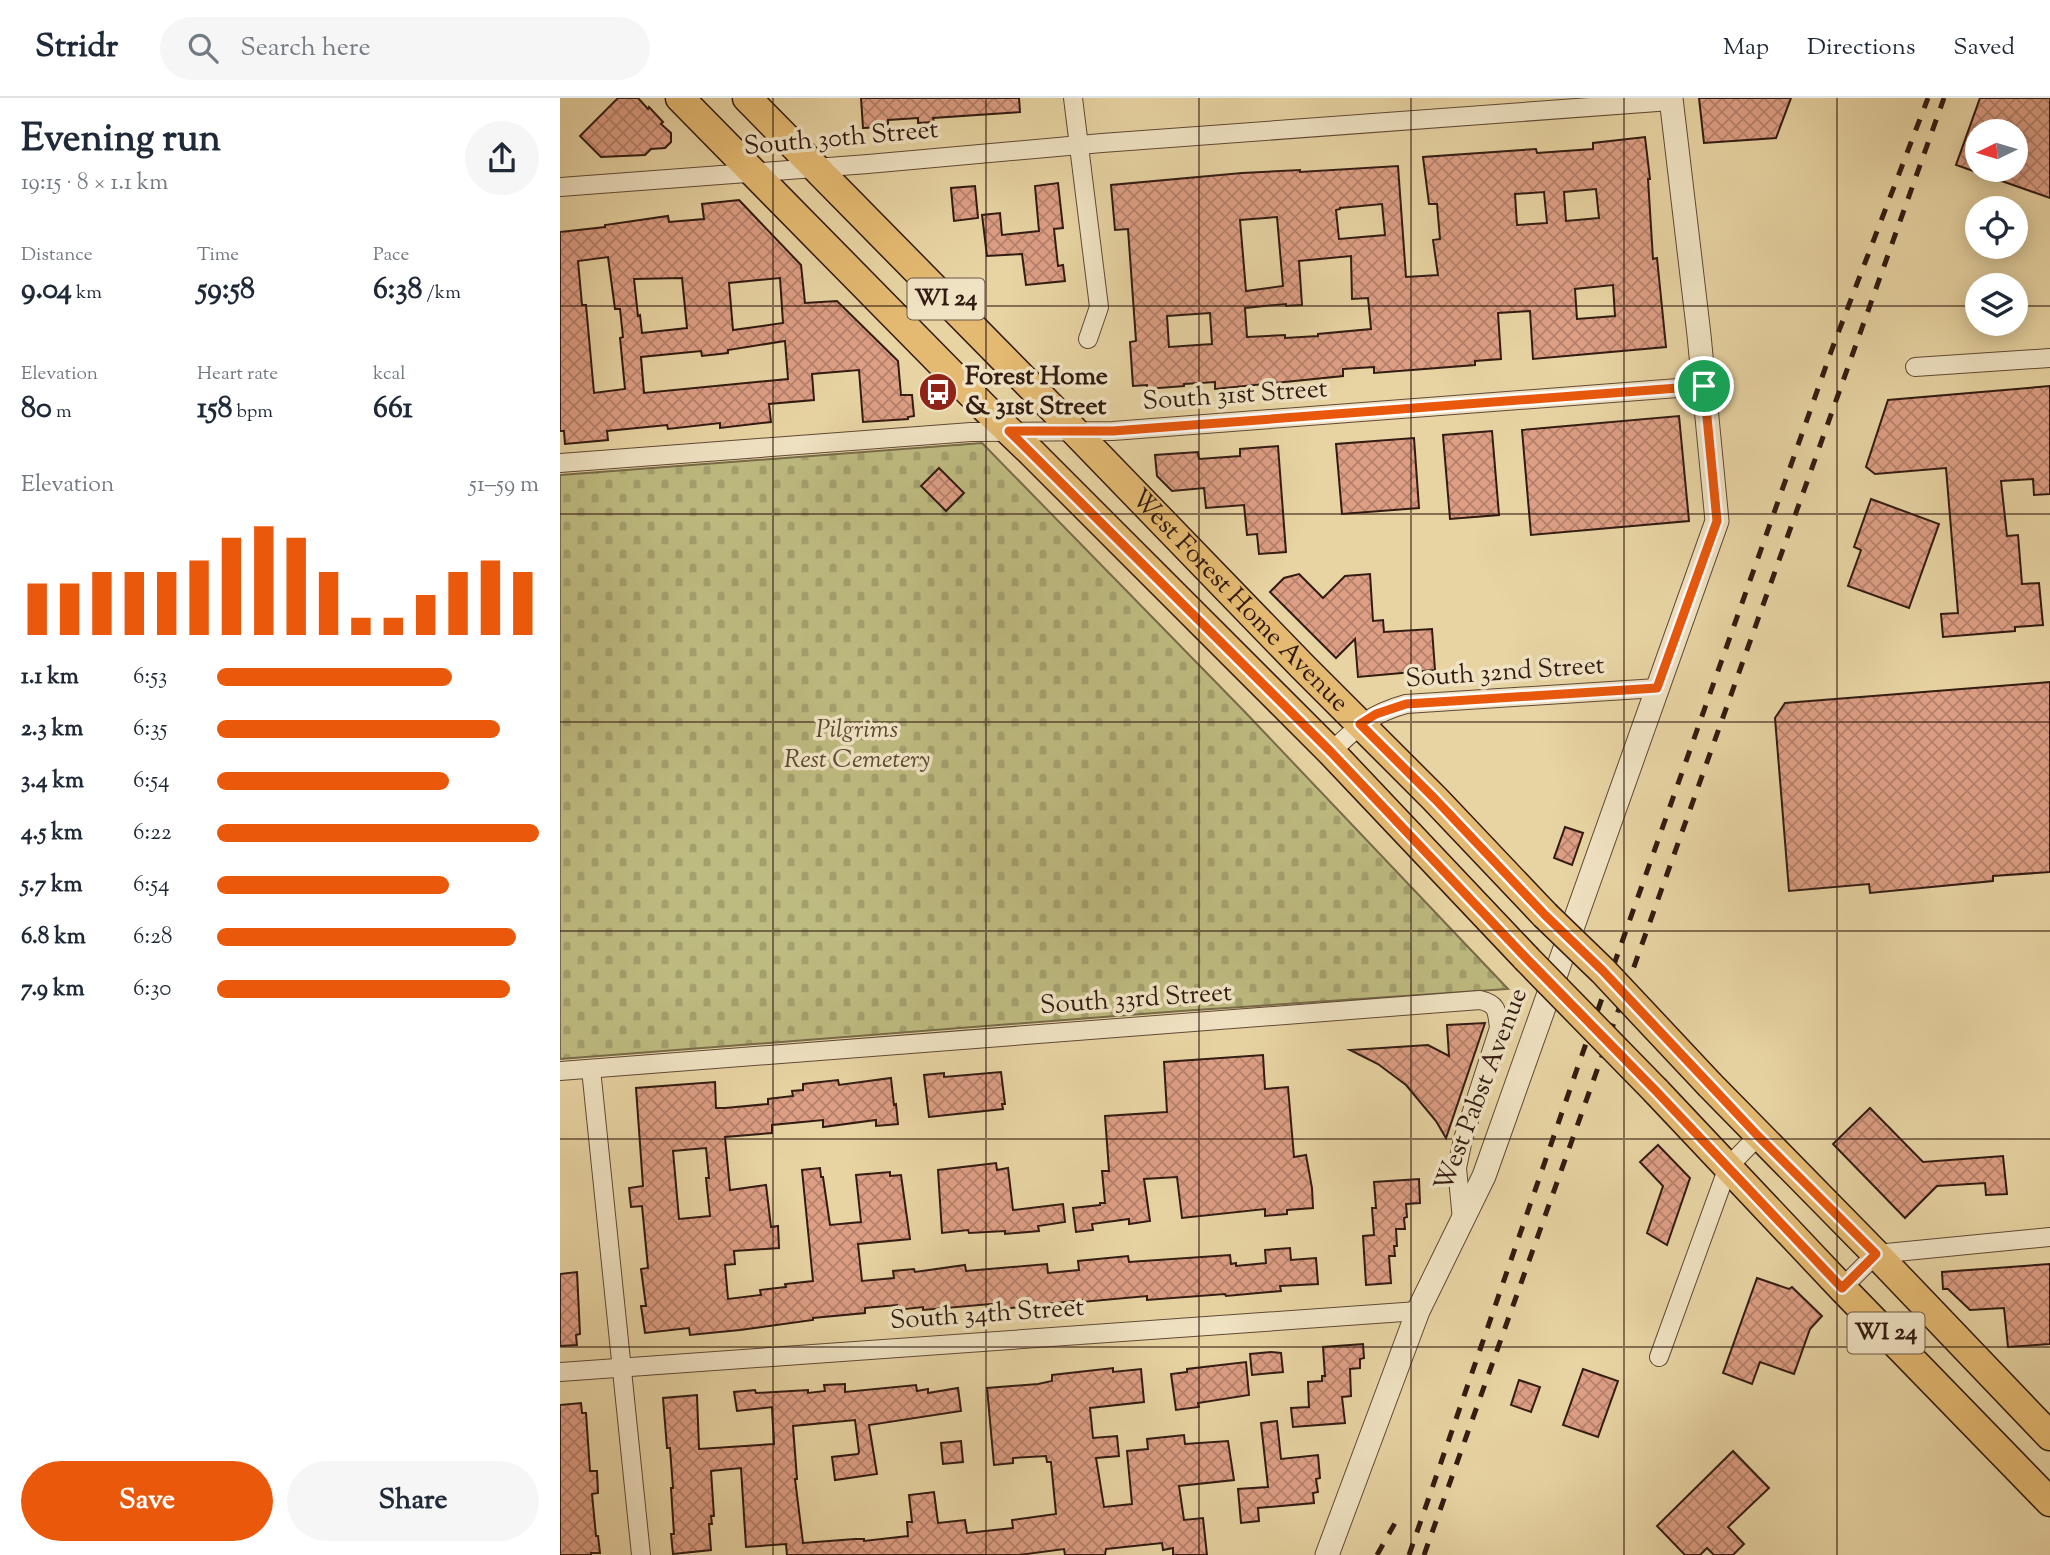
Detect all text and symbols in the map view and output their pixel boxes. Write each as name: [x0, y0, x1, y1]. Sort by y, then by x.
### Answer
search box: [160, 17, 650, 80]
text: Stridr: [35, 24, 118, 72]
icon: search: [184, 29, 222, 67]
text: Search here: [240, 30, 371, 67]
text: Map: [1723, 31, 1769, 65]
text: Directions: [1807, 31, 1915, 65]
text: Saved: [1953, 31, 2015, 65]
street label: South 30th Street: [742, 112, 940, 166]
text: Evening run: [21, 114, 221, 168]
north arrow: [1965, 119, 2028, 182]
map controls: [1965, 119, 2028, 336]
button: share: [465, 121, 539, 195]
text: 19:15 · 8 × 1.1 km: [21, 167, 168, 200]
button: locate: [1965, 196, 2028, 259]
text: Distance: [21, 242, 93, 269]
text: Time: [197, 242, 239, 269]
text: Pace: [373, 242, 409, 269]
text: 9.04: [21, 269, 72, 312]
text: 59:58: [197, 269, 255, 312]
text: 6:38: [373, 269, 423, 312]
button: layers: [1965, 273, 2028, 336]
road number: WI 24: [908, 279, 984, 320]
text: km: [72, 280, 102, 307]
text: /km: [423, 280, 461, 307]
pin: [1674, 356, 1734, 416]
place label: Forest Home & 31st Street: [965, 359, 1108, 426]
text: Elevation: [21, 361, 98, 388]
text: Heart rate: [197, 361, 278, 388]
text: kcal: [373, 361, 406, 388]
icon: arrive: [1685, 367, 1723, 405]
bus stop icon: Forest Home & 31st Street: [917, 371, 959, 413]
street label: South 31st Street: [1141, 371, 1329, 421]
text: 80: [21, 388, 52, 431]
text: 158: [197, 388, 232, 431]
text: 661: [373, 388, 413, 431]
text: m: [52, 399, 72, 426]
text: bpm: [232, 399, 273, 426]
text: Elevation: [21, 469, 114, 502]
text: 51–59 m: [469, 469, 539, 502]
street label: West Forest Home Avenue: [1122, 481, 1357, 721]
street label: South 32nd Street: [1404, 648, 1606, 698]
text: 1.1 km: [21, 661, 79, 694]
text: 6:53: [133, 661, 167, 694]
park label: Pilgrims Rest Cemetery: [784, 712, 930, 779]
text: 2.3 km: [21, 713, 83, 746]
text: 6:35: [133, 713, 167, 746]
text: 3.4 km: [21, 765, 84, 798]
text: 6:54: [133, 765, 170, 798]
text: 4.5 km: [21, 817, 83, 850]
text: 6:22: [133, 817, 172, 850]
text: 5.7 km: [21, 869, 83, 902]
text: 6:54: [133, 869, 170, 902]
text: 6.8 km: [21, 921, 86, 954]
text: 6:28: [133, 921, 172, 954]
text: 7.9 km: [21, 973, 84, 1006]
text: 6:30: [133, 973, 171, 1006]
street label: South 33rd Street: [1039, 975, 1233, 1025]
street label: West Pabst Avenue: [1426, 983, 1538, 1197]
street label: South 34th Street: [889, 1290, 1085, 1340]
road number: WI 24: [1848, 1312, 1924, 1353]
button: Save: [21, 1461, 273, 1541]
button: Share: [287, 1461, 539, 1541]

